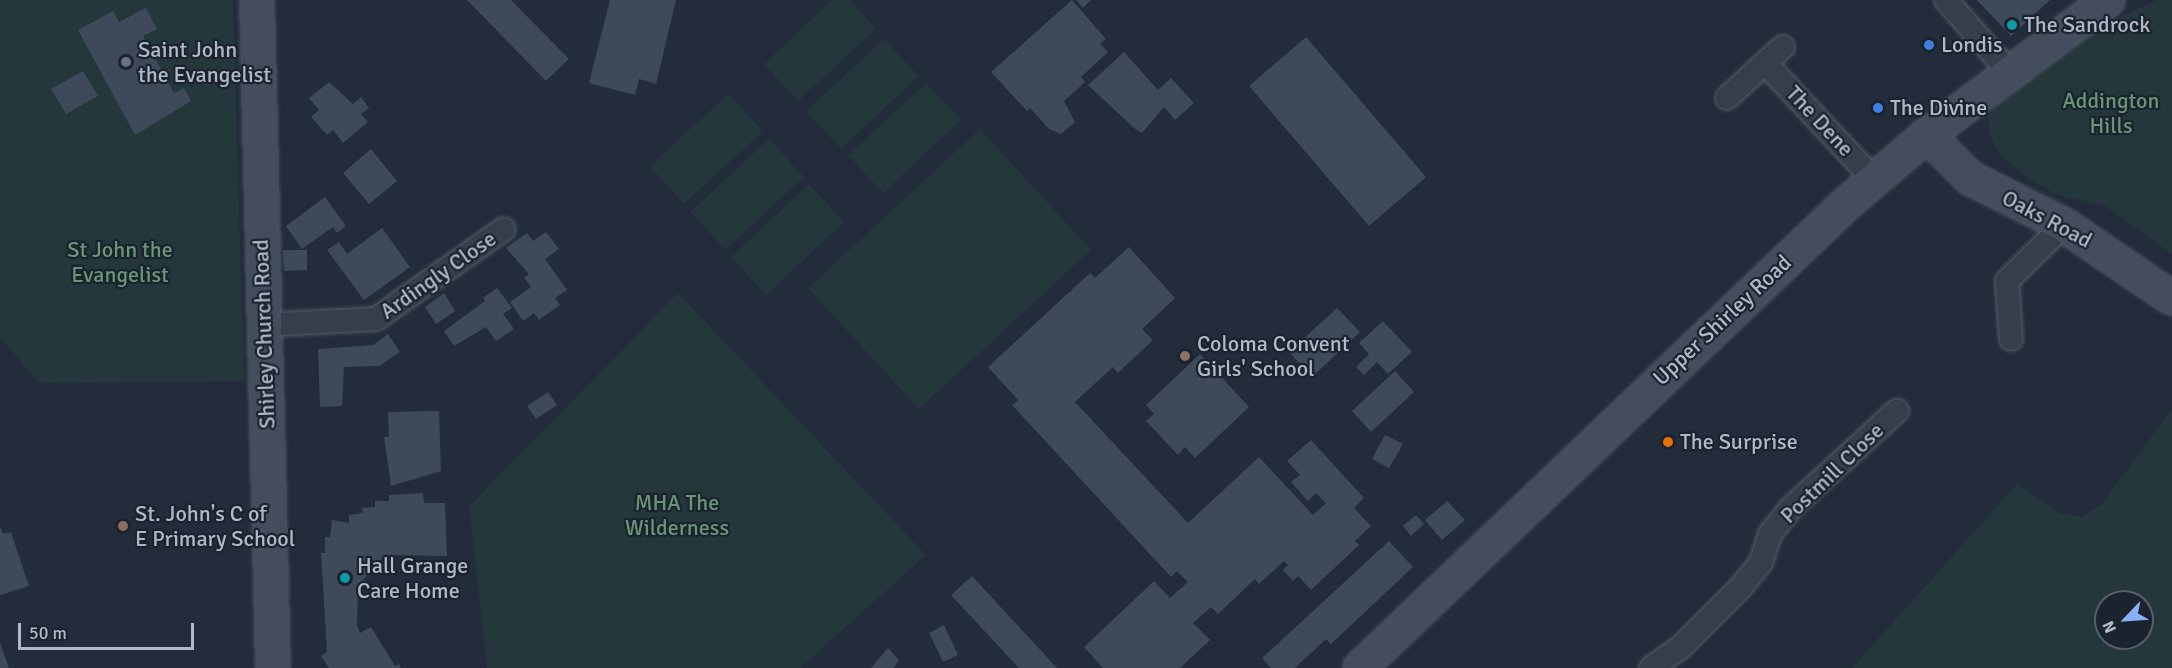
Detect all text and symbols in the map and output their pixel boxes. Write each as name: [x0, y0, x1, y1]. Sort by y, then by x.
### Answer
place label: The Sandrock: [2024, 12, 2150, 38]
marker: The Sandrock: [2005, 18, 2019, 32]
place label: Londis: [1941, 32, 2003, 58]
place label: Saint John the Evangelist: [138, 36, 271, 88]
marker: Londis: [1922, 38, 1936, 52]
marker: Saint John the Evangelist: [119, 55, 133, 69]
street label: The Dene: [1781, 80, 1859, 162]
park label: Addington Hills: [2062, 87, 2160, 138]
place label: The Divine: [1890, 95, 1987, 121]
marker: The Divine: [1871, 101, 1885, 115]
street label: Oaks Road: [1998, 184, 2096, 254]
street label: Ardingly Close: [375, 225, 501, 325]
park label: St John the Evangelist: [67, 236, 173, 288]
street label: Shirley Church Road: [247, 239, 281, 429]
street label: Upper Shirley Road: [1647, 249, 1797, 391]
place label: Coloma Convent Girls' School: [1197, 330, 1349, 382]
marker: Coloma Convent Girls' School: [1178, 349, 1192, 363]
street label: Postmill Close: [1775, 417, 1889, 529]
place label: The Surprise: [1680, 429, 1798, 455]
marker: The Surprise: [1661, 435, 1675, 449]
park label: MHA The Wilderness: [625, 489, 729, 540]
place label: St. John's C of E Primary School: [135, 500, 295, 552]
marker: St. John's C of E Primary School: [116, 519, 130, 533]
place label: Hall Grange Care Home: [357, 552, 468, 604]
marker: Hall Grange Care Home: [338, 571, 352, 585]
north arrow: [2094, 590, 2154, 650]
scale bar: [21, 611, 196, 649]
text: N: [2098, 617, 2121, 636]
text: 50 m: [29, 622, 67, 644]

